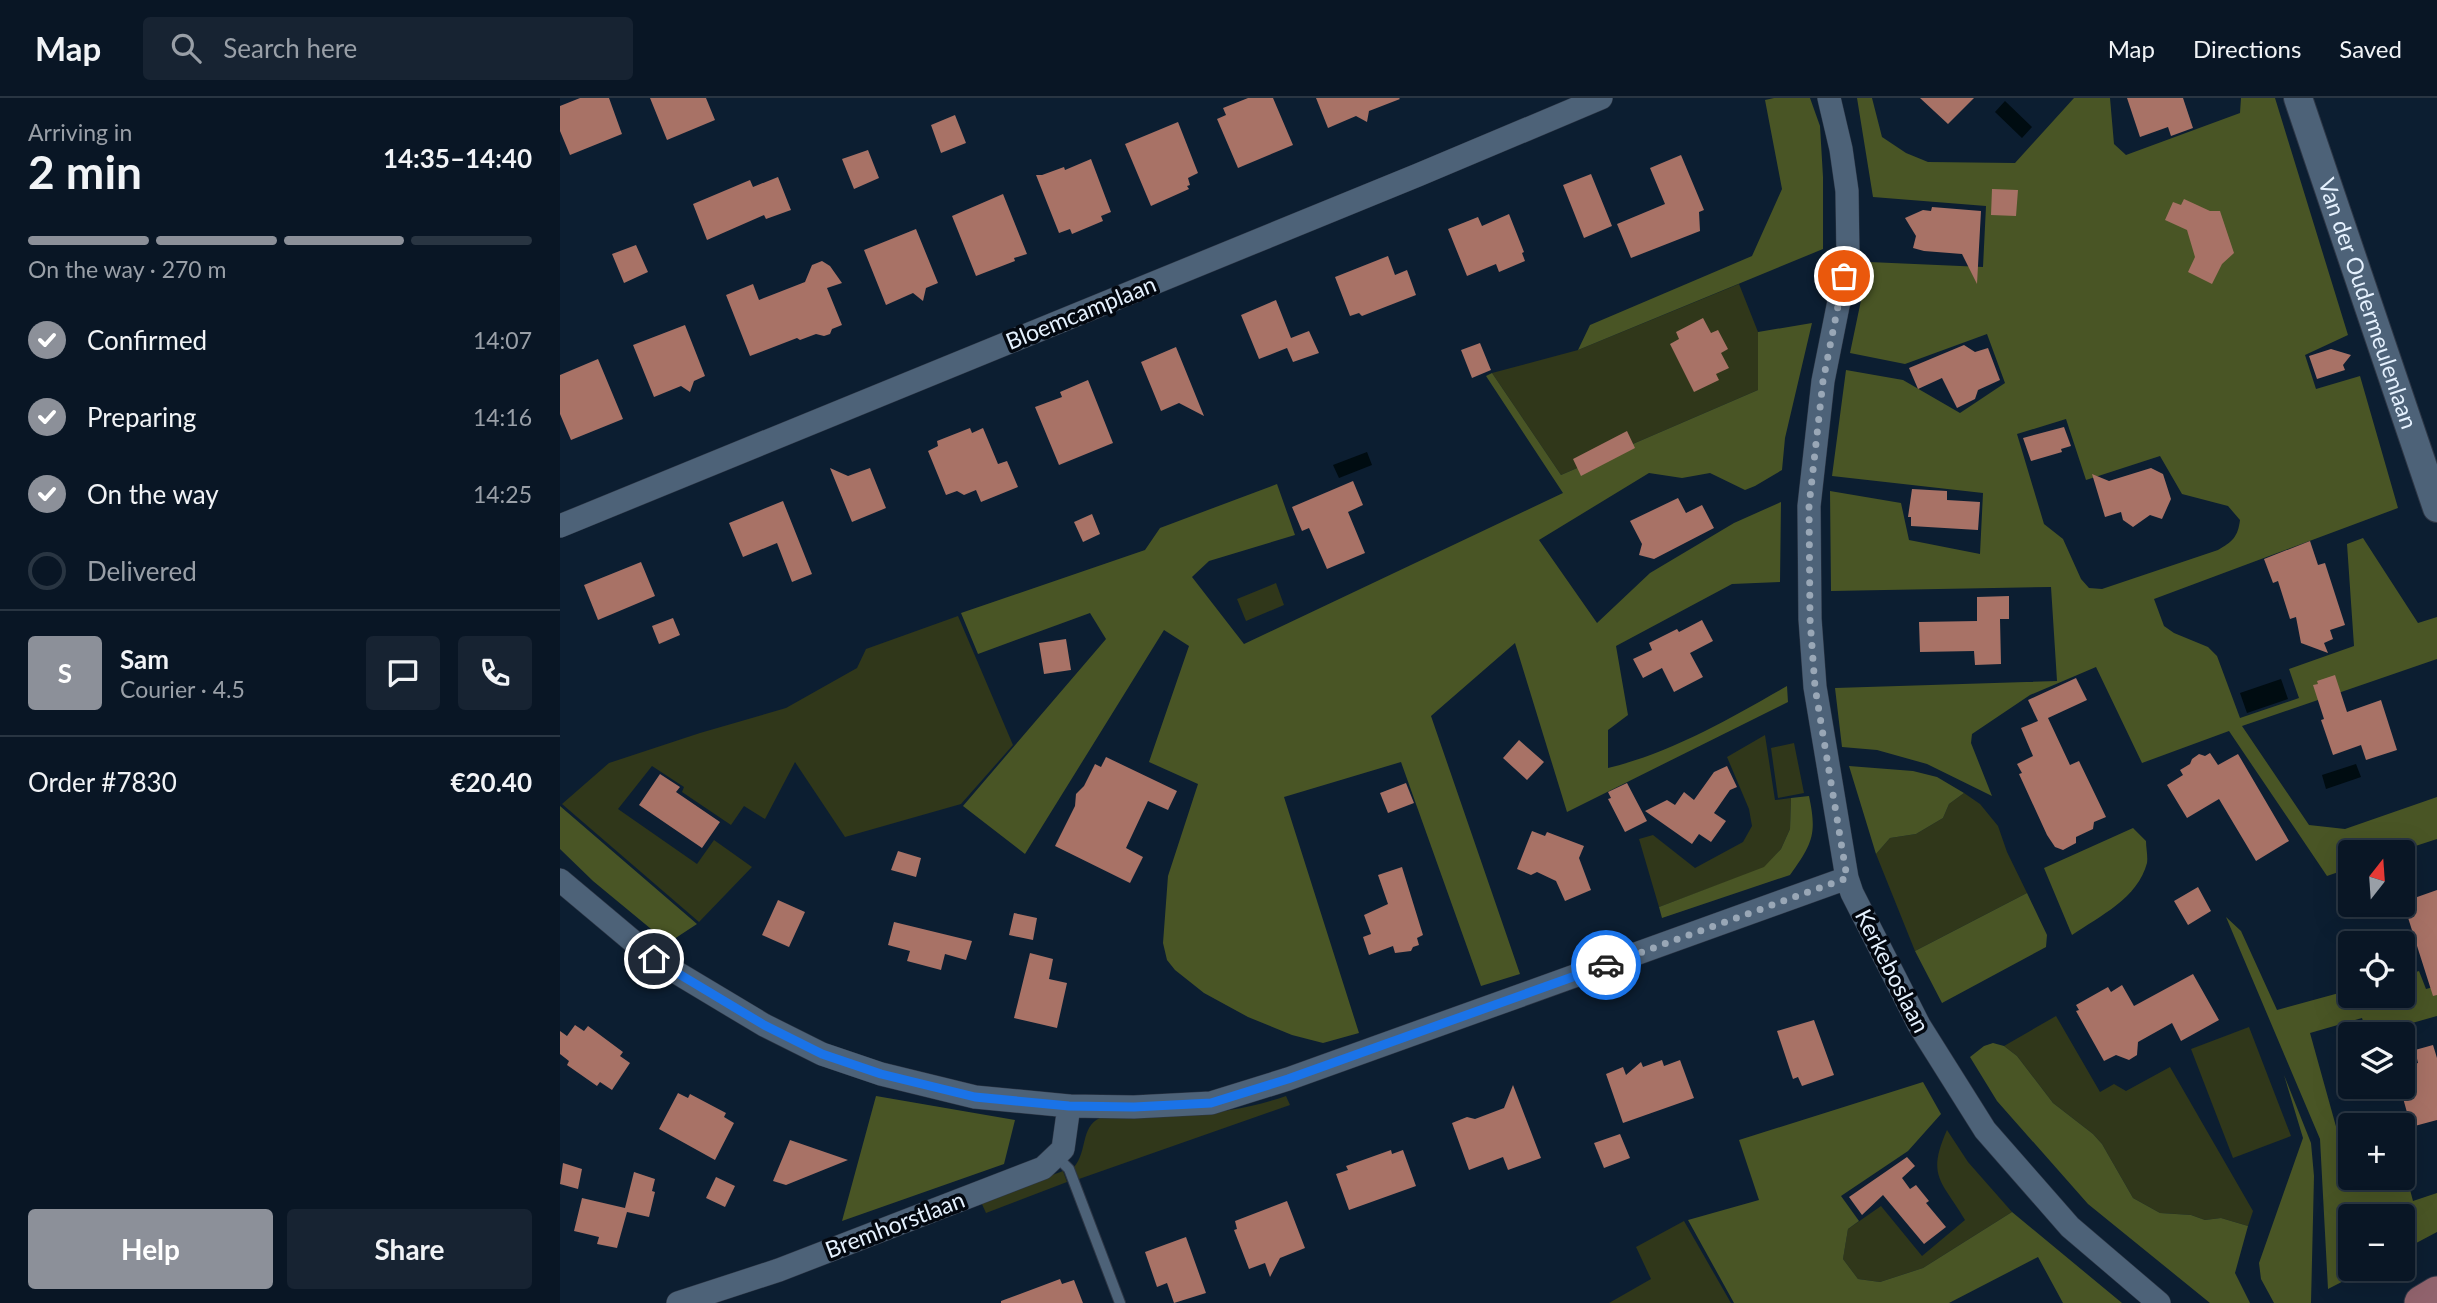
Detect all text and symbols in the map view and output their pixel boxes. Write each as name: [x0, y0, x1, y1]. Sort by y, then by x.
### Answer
search box: [143, 17, 633, 80]
text: Map: [35, 28, 101, 68]
icon: search: [167, 29, 205, 67]
text: Search here: [223, 32, 357, 64]
text: Map: [2108, 34, 2155, 63]
text: Directions: [2193, 34, 2301, 63]
text: Saved: [2339, 34, 2402, 63]
text: Arriving in: [28, 118, 132, 146]
text: 14:35–14:40: [383, 142, 532, 174]
text: 2 min: [28, 144, 142, 199]
street label: Van der Oudermeulenlaan: [2313, 174, 2424, 432]
pin: [1814, 246, 1874, 306]
text: On the way · 270 m: [28, 255, 227, 283]
icon: bag: [1825, 257, 1863, 295]
street label: Bloemcamplaan: [1001, 269, 1160, 355]
icon: check: [28, 321, 66, 359]
text: Confirmed: [87, 324, 207, 356]
text: 14:07: [473, 326, 532, 354]
icon: check: [28, 398, 66, 436]
text: Preparing: [87, 401, 196, 433]
text: 14:16: [473, 403, 532, 431]
icon: check: [28, 475, 66, 513]
text: On the way: [87, 478, 219, 510]
text: 14:25: [473, 480, 532, 508]
text: Delivered: [87, 555, 197, 587]
button: chat: [366, 636, 440, 710]
button: phone: [458, 636, 532, 710]
text: Sam: [120, 643, 169, 675]
text: S: [58, 657, 72, 689]
text: Courier · 4.5: [120, 675, 245, 703]
text: Order #7830: [28, 766, 177, 798]
text: €20.40: [450, 766, 532, 798]
north arrow: [2338, 840, 2415, 917]
map controls: [2338, 840, 2415, 1281]
street label: Kerkeboslaan: [1850, 904, 1936, 1037]
pin: [624, 929, 684, 989]
courier: [1571, 930, 1641, 1000]
button: locate: [2338, 931, 2415, 1008]
icon: home: [635, 940, 673, 978]
icon: car: [1587, 946, 1625, 984]
button: layers: [2338, 1022, 2415, 1099]
button: +: [2338, 1113, 2415, 1190]
street label: Bremhorstlaan: [821, 1185, 968, 1263]
button: −: [2338, 1204, 2415, 1281]
button: Help: [28, 1209, 273, 1289]
button: Share: [287, 1209, 532, 1289]

